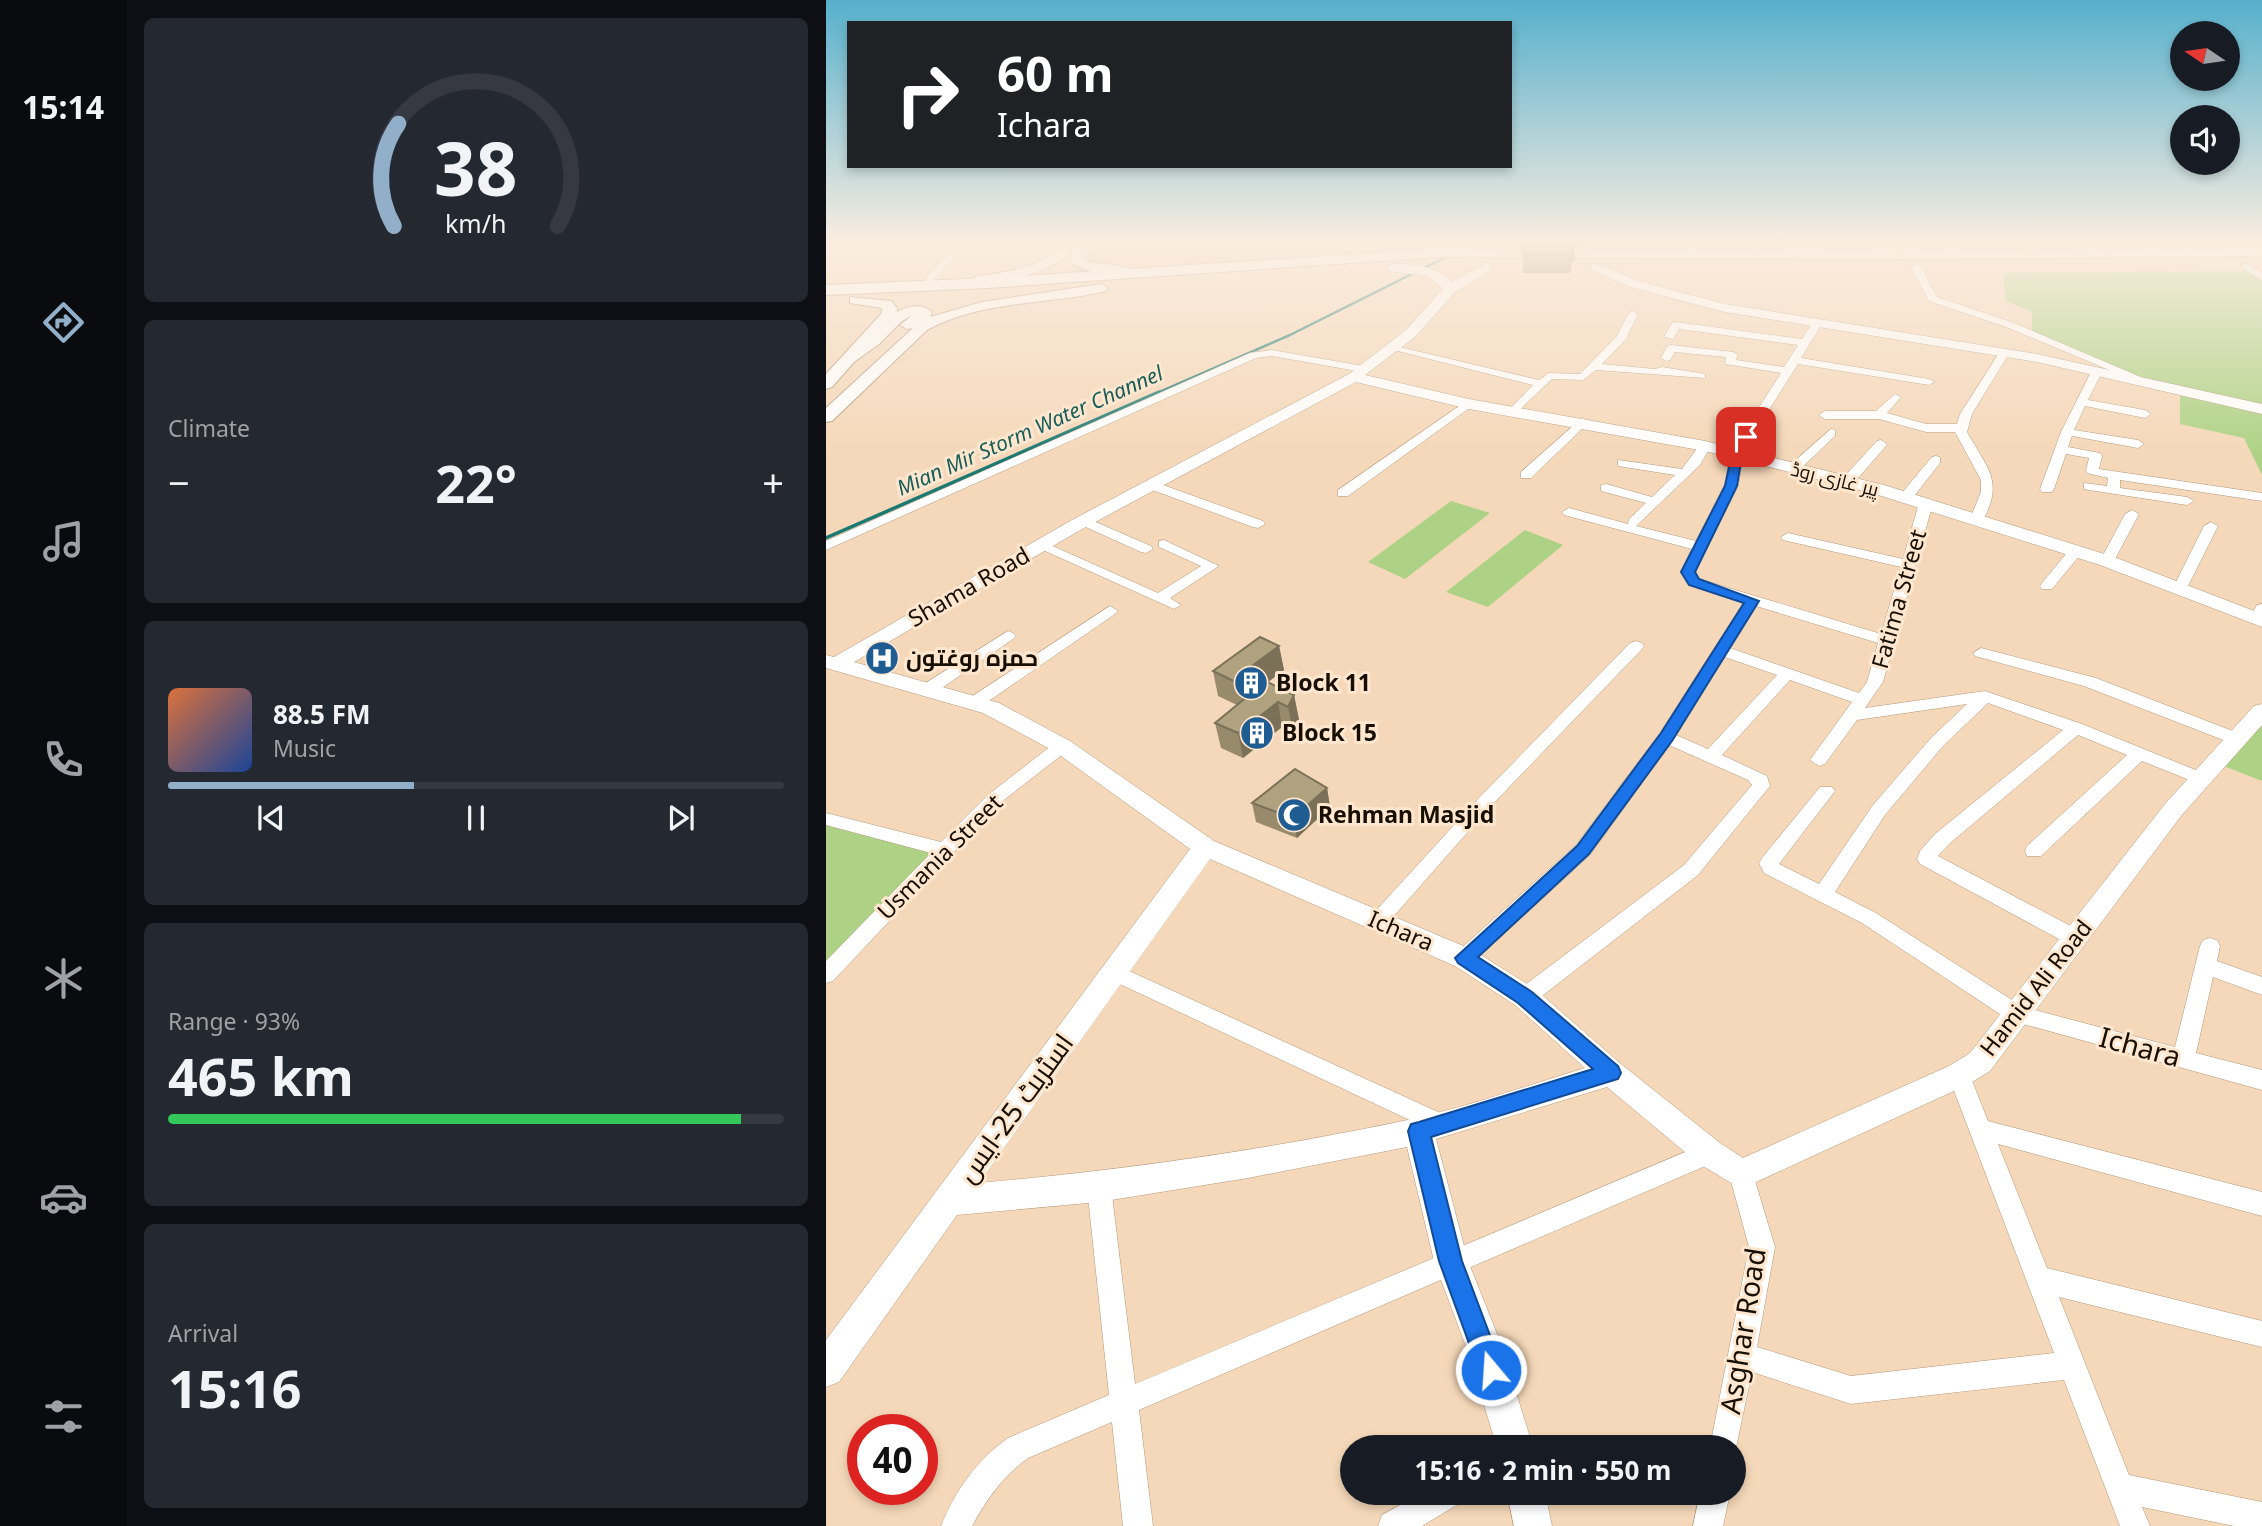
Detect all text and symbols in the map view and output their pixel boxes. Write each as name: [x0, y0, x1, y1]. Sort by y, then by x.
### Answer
north arrow: [2170, 21, 2240, 91]
map controls: [2170, 21, 2240, 175]
text: 60 m: [997, 40, 1114, 106]
icon: right: [882, 49, 973, 140]
text: 15:14: [22, 85, 104, 128]
text: Ichara: [997, 103, 1091, 146]
button: sound: [2170, 105, 2240, 175]
text: 38: [434, 118, 518, 217]
text: km/h: [445, 206, 507, 240]
icon: directions: [39, 298, 88, 347]
water label: Mian Mir Storm Water Channel: [892, 358, 1168, 502]
pin: [1716, 407, 1776, 467]
text: Climate: [168, 412, 250, 444]
icon: arrive: [1727, 418, 1765, 456]
text: 22°: [435, 447, 517, 518]
text: −: [168, 456, 190, 508]
text: +: [762, 456, 784, 508]
street label: پیر غازی روڈ: [1788, 456, 1882, 502]
icon: music: [39, 517, 88, 566]
street label: Fatima Street: [1863, 525, 1933, 672]
street label: Shama Road: [902, 538, 1035, 634]
hospital icon: حمزه روغتون: [863, 639, 901, 677]
place label: حمزه روغتون: [906, 641, 1038, 673]
building icon: Block 11: [1232, 664, 1270, 702]
place label: Block 11: [1276, 666, 1371, 698]
text: 88.5 FM: [273, 696, 370, 732]
building icon: Block 15: [1238, 714, 1276, 752]
place label: Block 15: [1282, 716, 1377, 748]
text: Music: [273, 732, 336, 764]
icon: phone: [39, 735, 88, 784]
street label: Usmania Street: [869, 786, 1009, 926]
mosque icon: Rehman Masjid: [1275, 796, 1313, 834]
place label: Rehman Masjid: [1318, 798, 1494, 830]
icon: previous: [252, 799, 290, 837]
icon: pause: [457, 799, 495, 837]
icon: next: [662, 799, 700, 837]
street label: Ichara: [1364, 902, 1439, 958]
street label: Hamid Ali Road: [1972, 912, 2099, 1062]
icon: climate: [39, 954, 88, 1003]
text: Range · 93%: [168, 1005, 300, 1037]
street label: Ichara: [2095, 1017, 2185, 1075]
street label: اسٹریٹ 25-ایس: [947, 1025, 1081, 1190]
text: 465 km: [168, 1040, 354, 1111]
icon: car: [39, 1173, 88, 1222]
street label: Asghar Road: [1710, 1245, 1774, 1417]
text: Arrival: [168, 1317, 238, 1349]
position arrow: [1454, 1333, 1528, 1407]
text: 15:16: [168, 1352, 302, 1423]
icon: filters: [39, 1392, 88, 1441]
speed limit sign: 40: [847, 1414, 938, 1505]
text: 15:16 · 2 min · 550 m: [1415, 1452, 1671, 1488]

